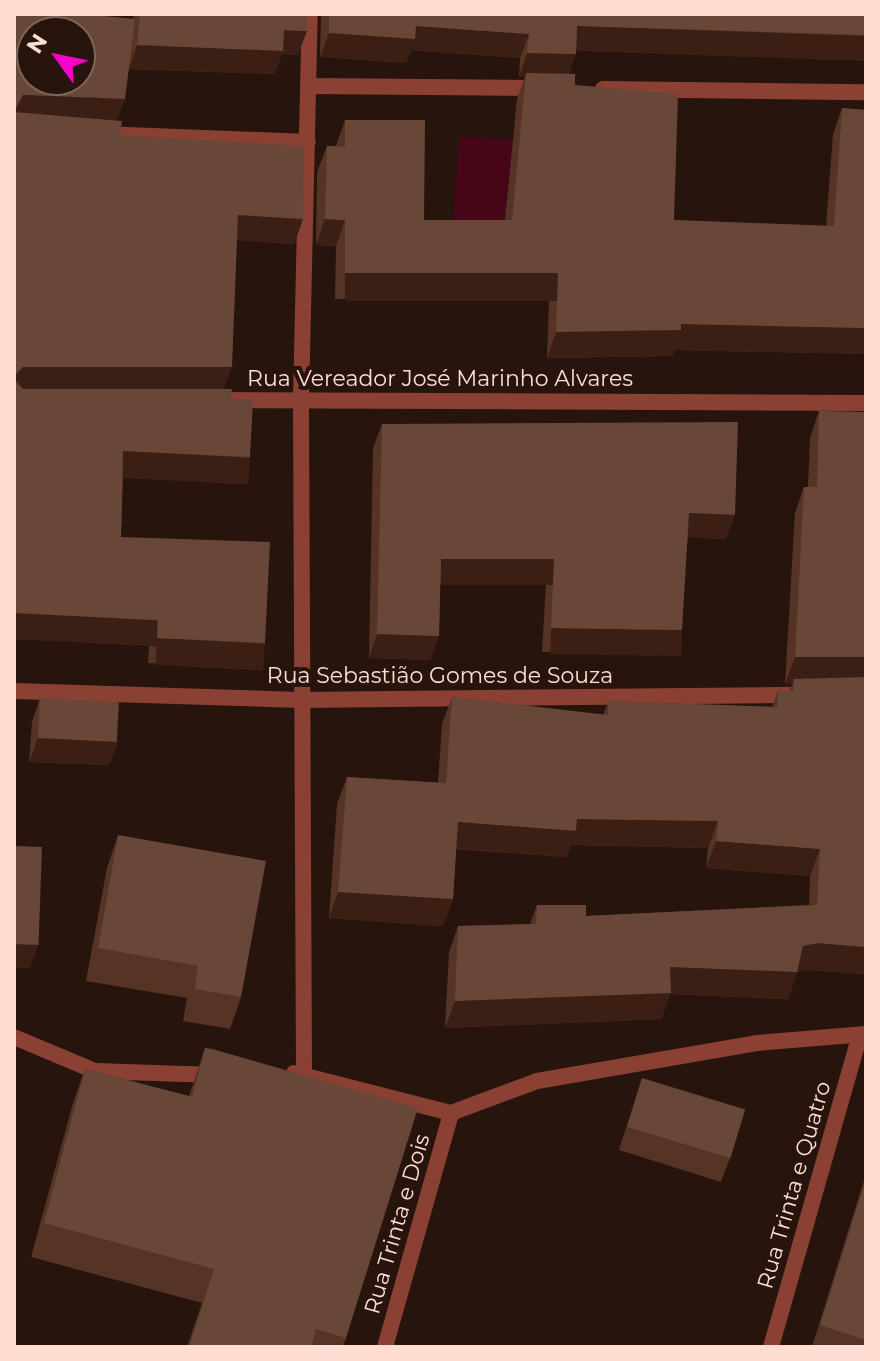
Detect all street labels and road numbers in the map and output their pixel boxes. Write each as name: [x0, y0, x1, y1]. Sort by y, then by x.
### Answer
street label: Rua Vereador José Marinho Alvares: [247, 366, 633, 392]
street label: Rua Sebastião Gomes de Souza: [267, 663, 613, 689]
street label: Rua Trinta e Quatro: [752, 1078, 836, 1292]
street label: Rua Trinta e Dois: [359, 1131, 435, 1317]

